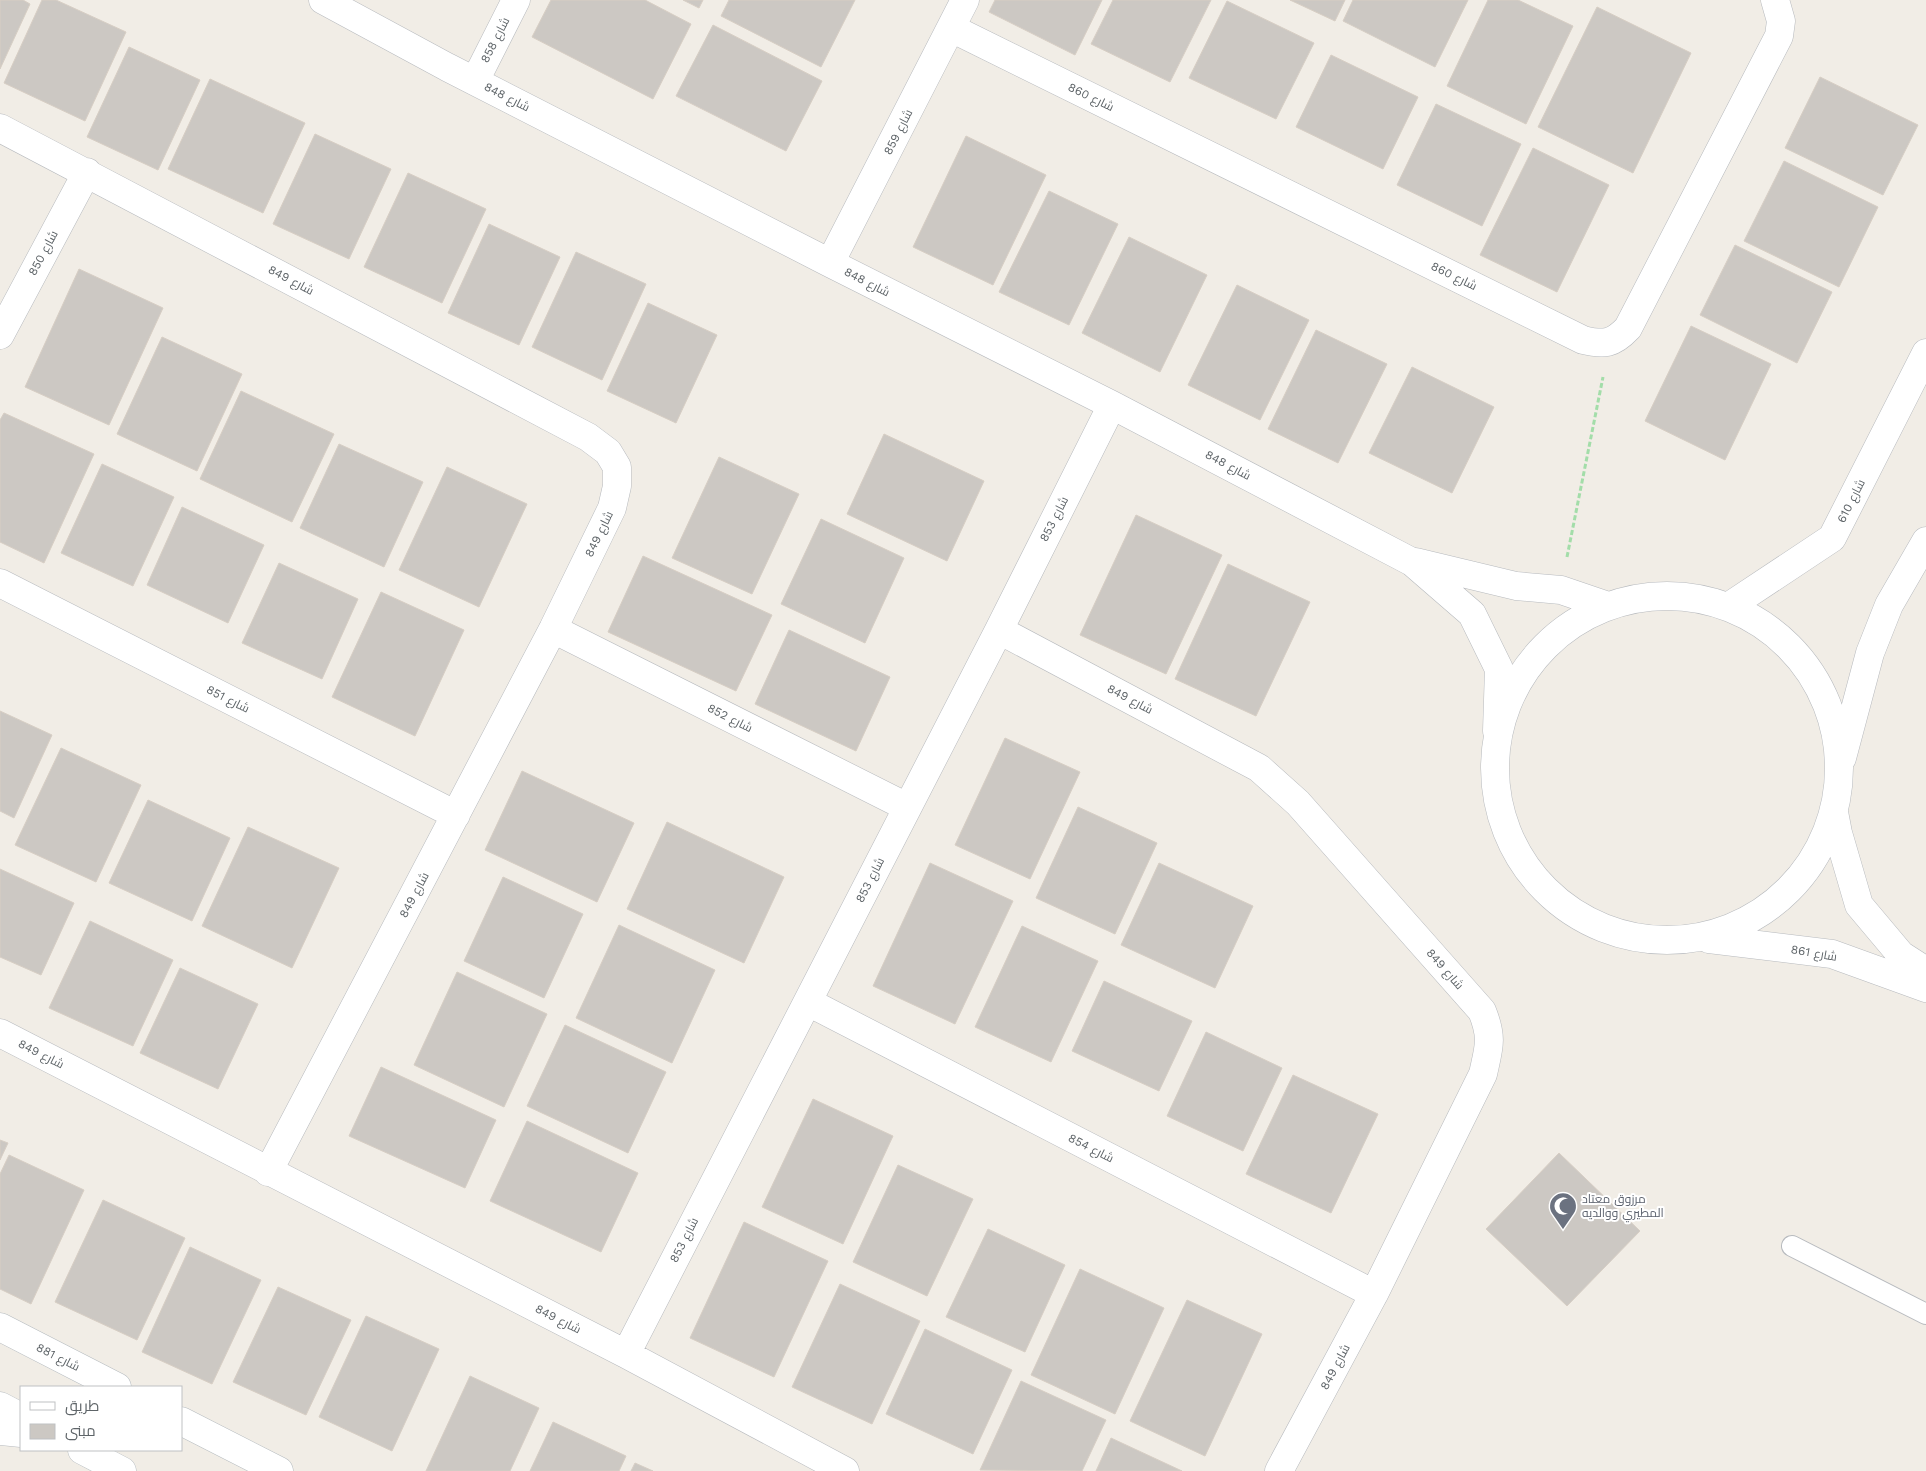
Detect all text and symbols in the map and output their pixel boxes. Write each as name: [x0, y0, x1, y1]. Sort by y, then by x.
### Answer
street label: شارع 858: [478, 15, 513, 66]
street label: شارع 848: [481, 80, 532, 115]
street label: شارع 860: [1065, 80, 1116, 115]
street label: شارع 859: [881, 107, 916, 158]
street label: شارع 850: [25, 228, 62, 278]
street label: شارع 860: [1428, 259, 1479, 294]
street label: شارع 849: [265, 262, 316, 299]
street label: شارع 848: [841, 265, 892, 300]
street label: شارع 848: [1202, 447, 1253, 484]
street label: شارع 610: [1834, 477, 1869, 525]
street label: شارع 853: [1037, 494, 1072, 544]
street label: شارع 849: [582, 509, 617, 560]
street label: شارع 849: [1104, 681, 1155, 718]
street label: شارع 851: [204, 682, 252, 717]
street label: شارع 852: [705, 701, 755, 736]
street label: شارع 853: [853, 855, 888, 905]
street label: شارع 849: [396, 870, 433, 921]
street label: شارع 861: [1790, 942, 1838, 965]
street label: شارع 849: [1423, 946, 1467, 993]
street label: شارع 849: [15, 1037, 66, 1072]
street label: شارع 854: [1066, 1131, 1116, 1166]
mosque icon: مرزوق معتاد المطيري ووالديه: [1548, 1191, 1578, 1230]
place label: مرزوق معتاد المطيري ووالديه: [1582, 1192, 1664, 1223]
street label: شارع 853: [667, 1215, 702, 1265]
street label: شارع 849: [532, 1302, 583, 1337]
street label: شارع 881: [34, 1340, 82, 1375]
street label: شارع 849: [1317, 1342, 1354, 1393]
legend: [20, 1386, 182, 1451]
text: طريق: [65, 1397, 99, 1416]
text: مبنى: [65, 1422, 96, 1441]

